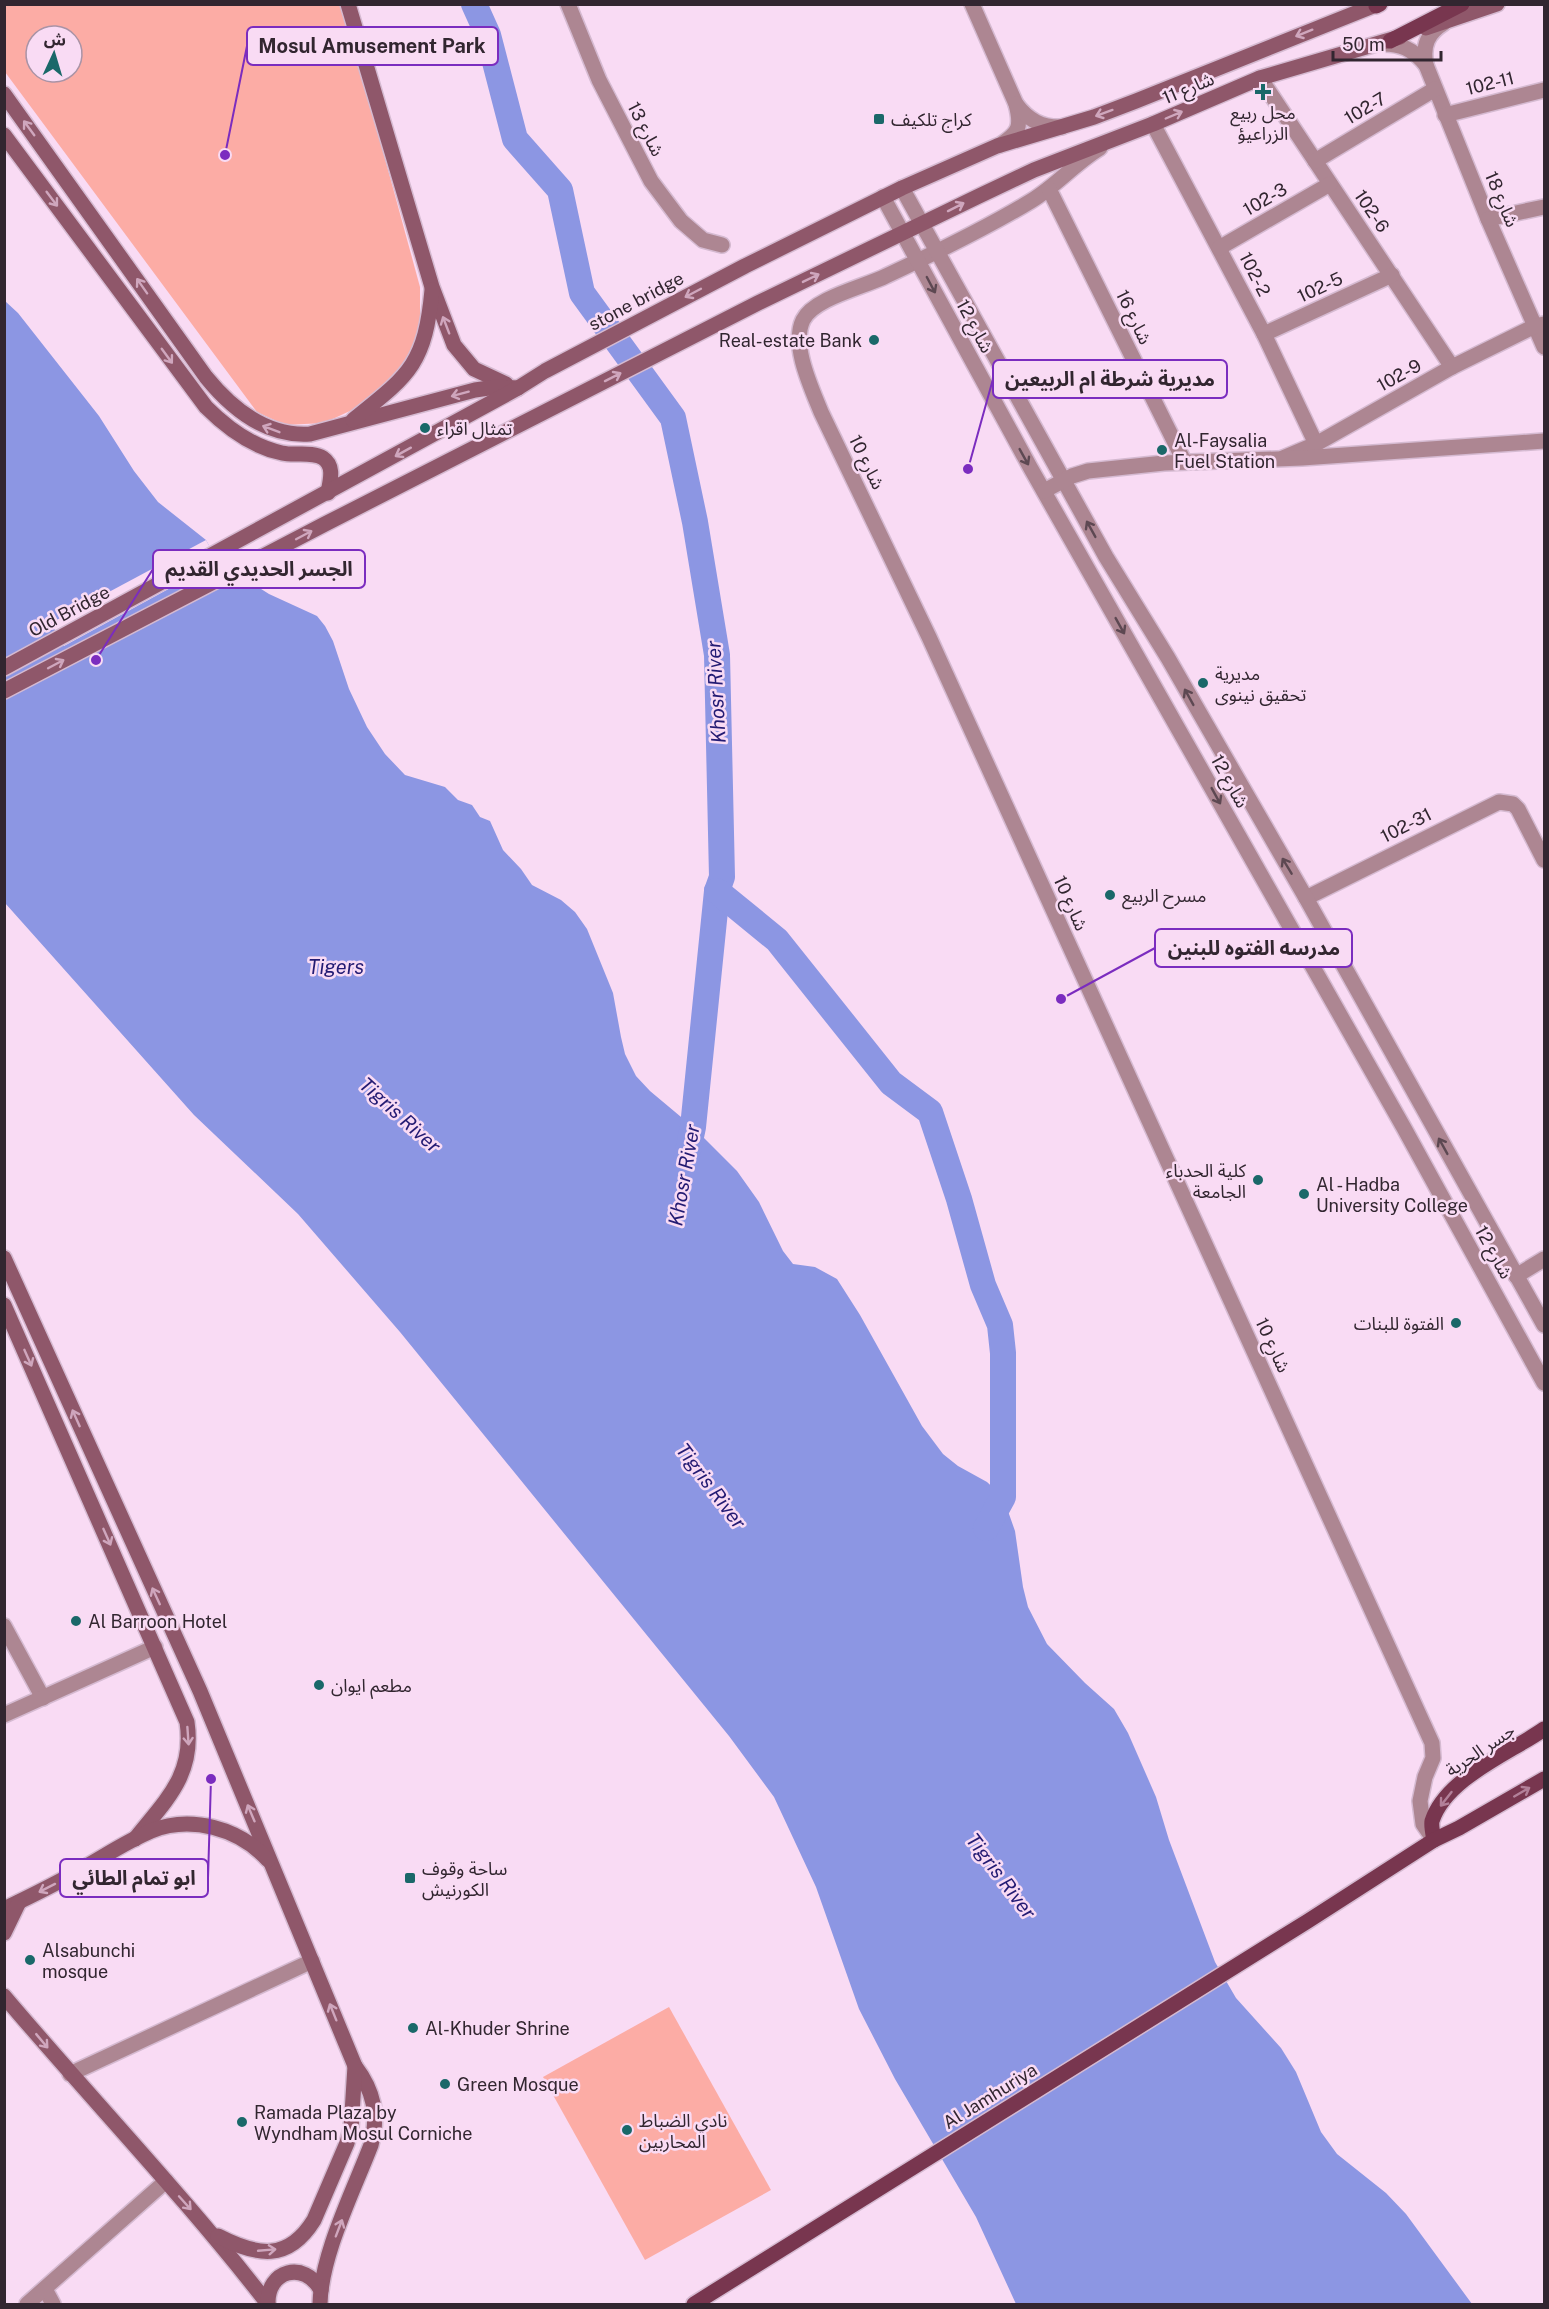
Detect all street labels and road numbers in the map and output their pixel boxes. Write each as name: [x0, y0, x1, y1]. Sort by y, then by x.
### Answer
street label: 102-11: [1464, 67, 1516, 99]
street label: شارع 11: [1159, 68, 1219, 112]
street label: 102-7: [1340, 88, 1390, 128]
street label: شارع 13: [620, 98, 669, 161]
street label: شارع 18: [1477, 168, 1523, 232]
street label: 102-3: [1239, 178, 1291, 220]
street label: 102-6: [1350, 186, 1394, 236]
street label: 102-2: [1235, 248, 1275, 300]
street label: stone bridge: [585, 267, 687, 335]
street label: 102-5: [1294, 267, 1346, 307]
street label: شارع 16: [1108, 286, 1156, 349]
street label: شارع 12: [949, 296, 998, 358]
street label: 102-9: [1373, 354, 1425, 396]
street label: شارع 10: [841, 431, 889, 494]
street label: Old Bridge: [25, 581, 113, 641]
street label: شارع 12: [1203, 751, 1253, 813]
street label: 102-31: [1377, 803, 1435, 847]
street label: شارع 10: [1046, 872, 1092, 935]
street label: شارع 12: [1467, 1222, 1517, 1284]
street label: شارع 10: [1248, 1314, 1295, 1377]
street label: جسر الحرية: [1442, 1719, 1519, 1781]
street label: Al Jamhuriya: [939, 2059, 1041, 2133]

